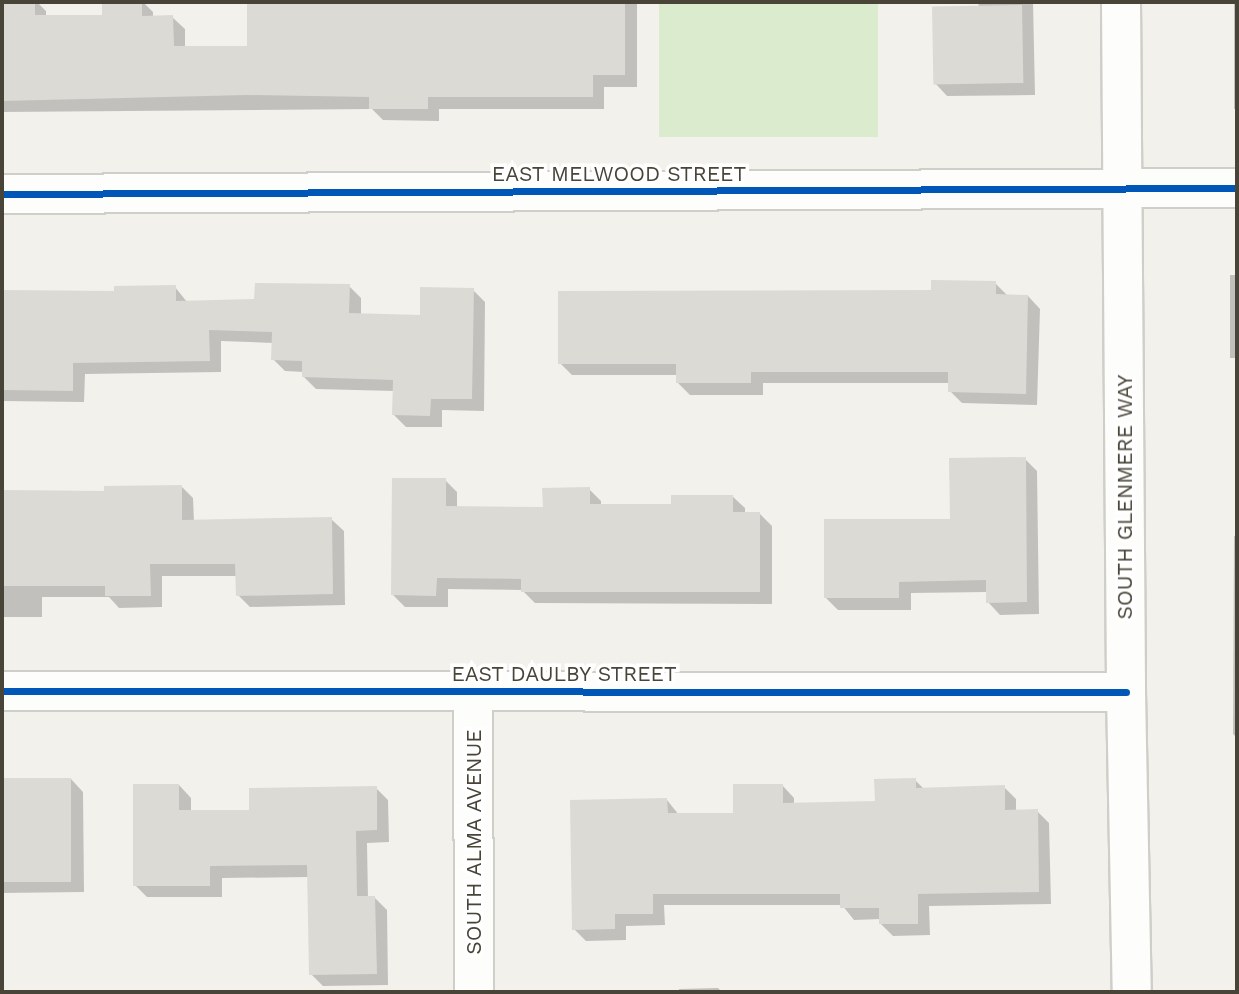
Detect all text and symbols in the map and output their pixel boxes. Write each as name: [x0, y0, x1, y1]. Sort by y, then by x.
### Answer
street label: EAST MELWOOD STREET: [492, 161, 746, 187]
street label: SOUTH GLENMERE WAY: [1112, 374, 1138, 620]
street label: EAST DAULBY STREET: [451, 661, 677, 687]
street label: SOUTH ALMA AVENUE: [461, 728, 487, 956]

